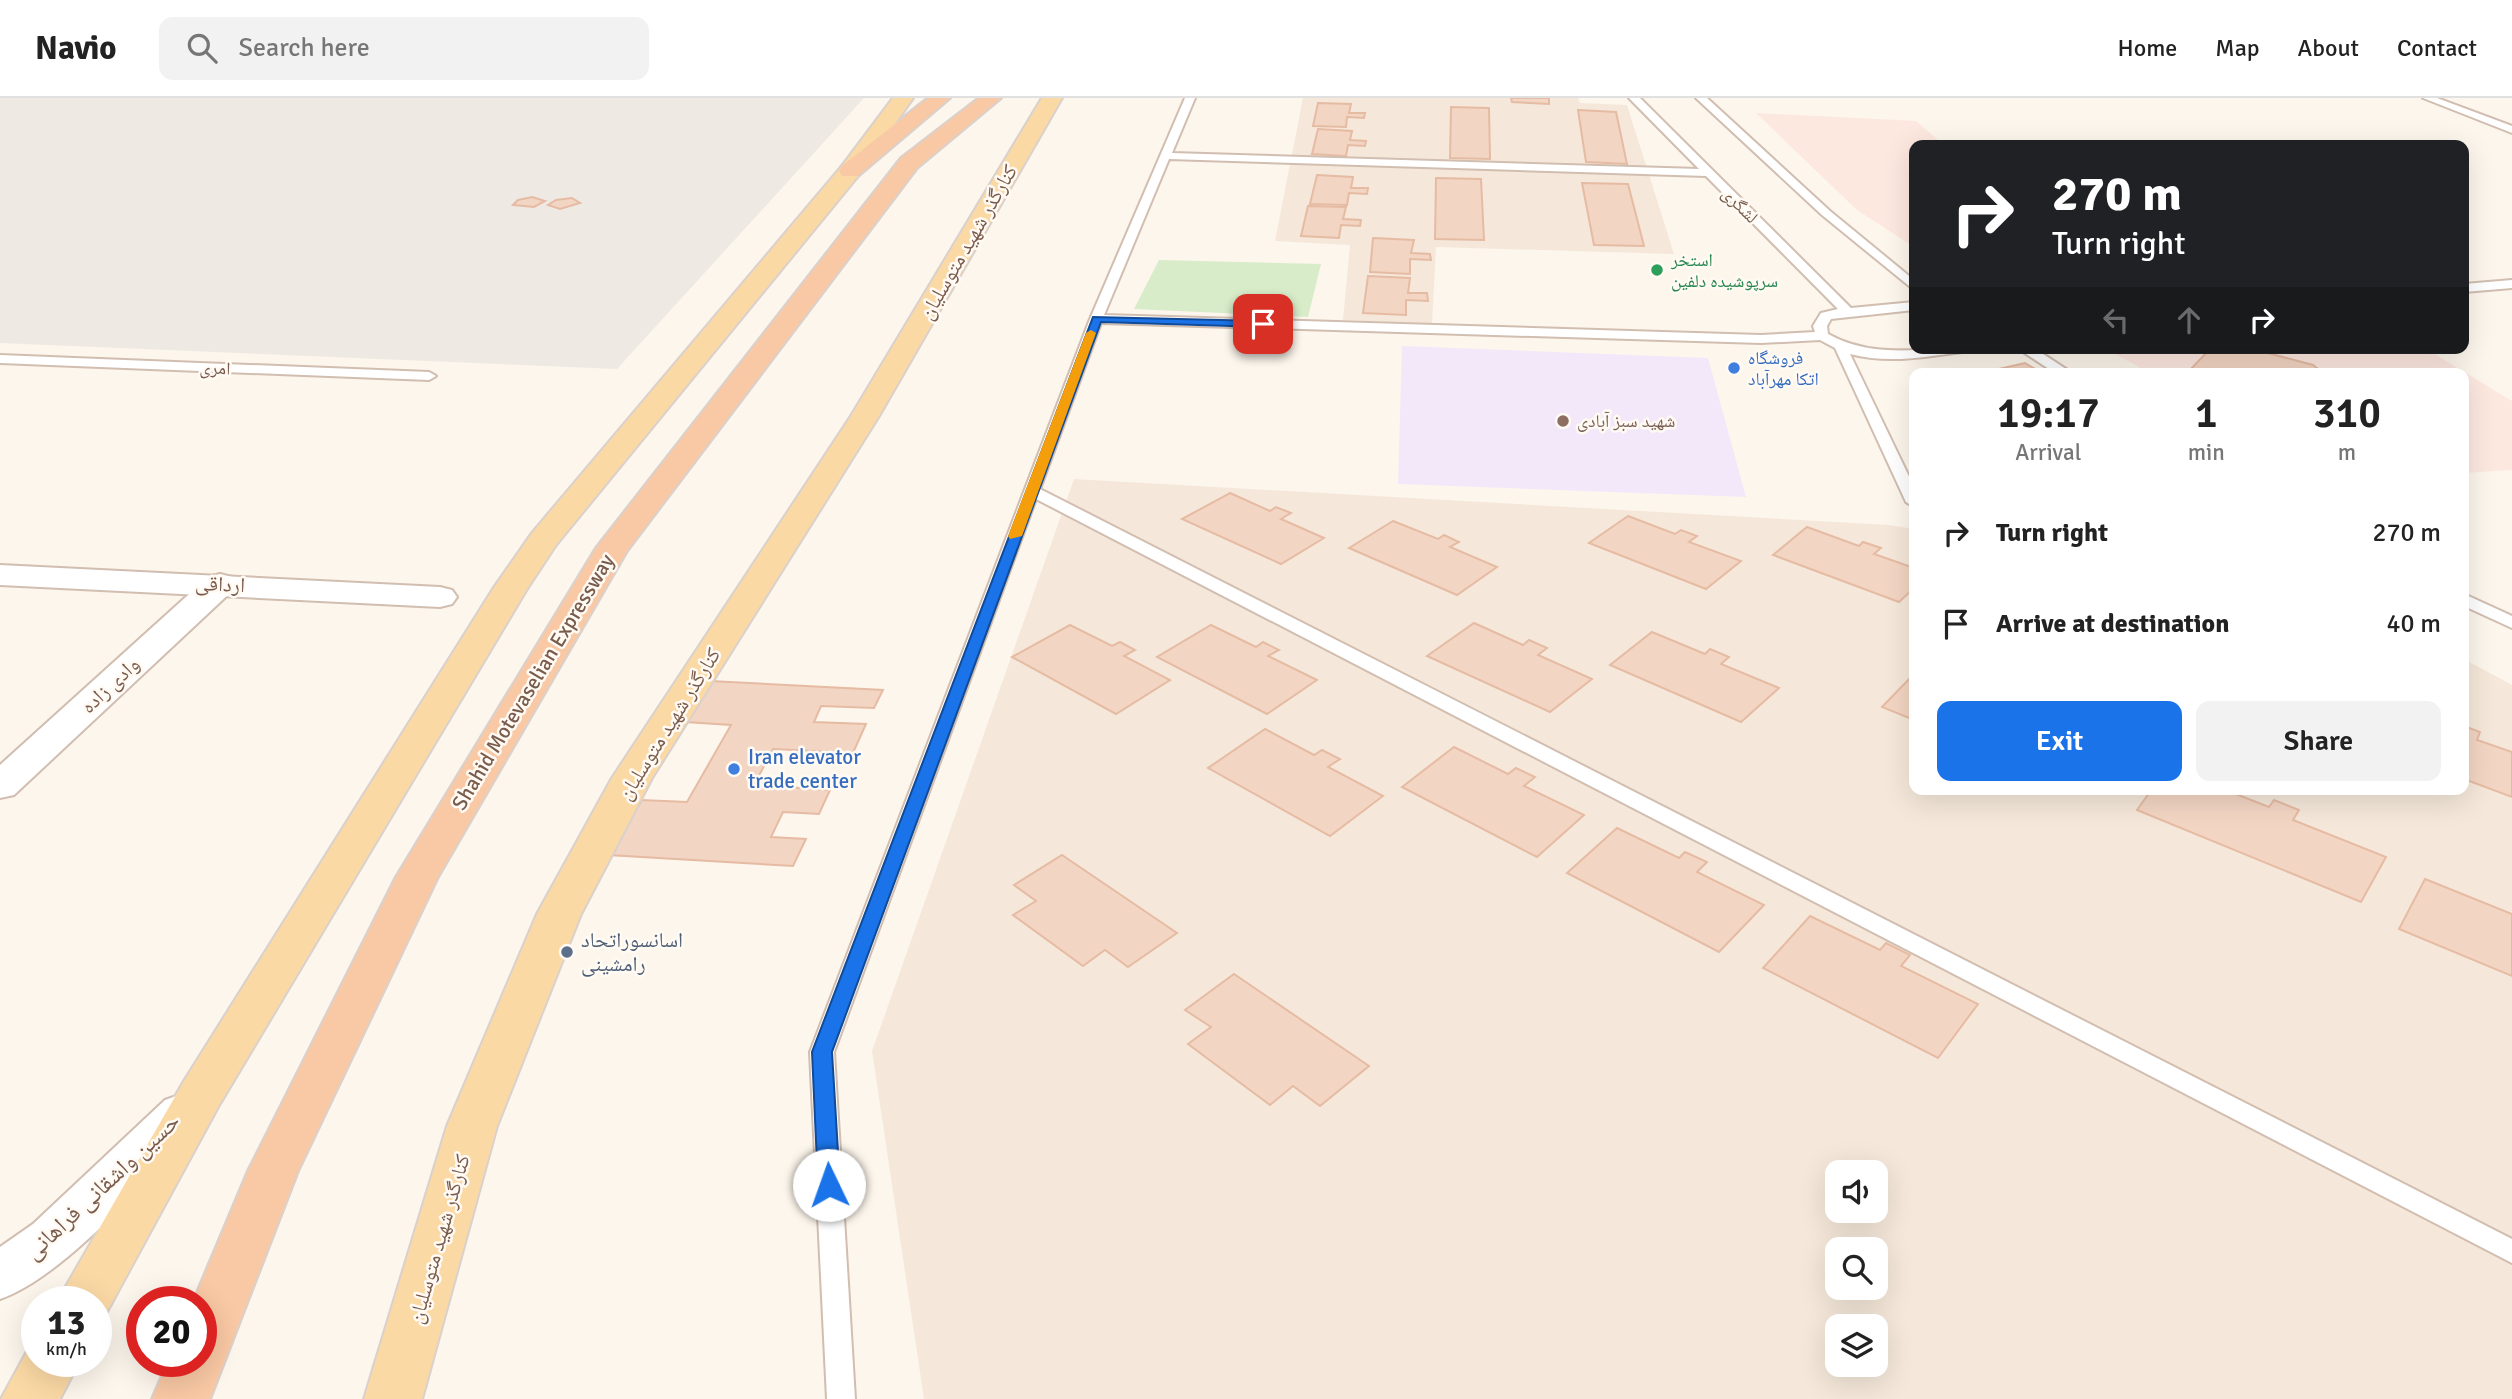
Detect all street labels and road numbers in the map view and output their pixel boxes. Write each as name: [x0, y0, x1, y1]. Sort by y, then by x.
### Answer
street label: کنارگذر شهید متوسلیان: [913, 160, 1023, 324]
street label: لشگری: [1717, 182, 1763, 228]
street label: امری: [199, 356, 231, 380]
street label: Shahid Motevaselian Expressway: [446, 549, 620, 815]
street label: ارداقی: [194, 570, 246, 598]
street label: کنارگذر شهید متوسلیان: [612, 643, 726, 805]
street label: وادی زاده: [75, 651, 145, 719]
street label: حسین واشقانی فراهانی: [18, 1106, 186, 1266]
street label: کنارگذر شهید متوسلیان: [402, 1151, 476, 1327]

